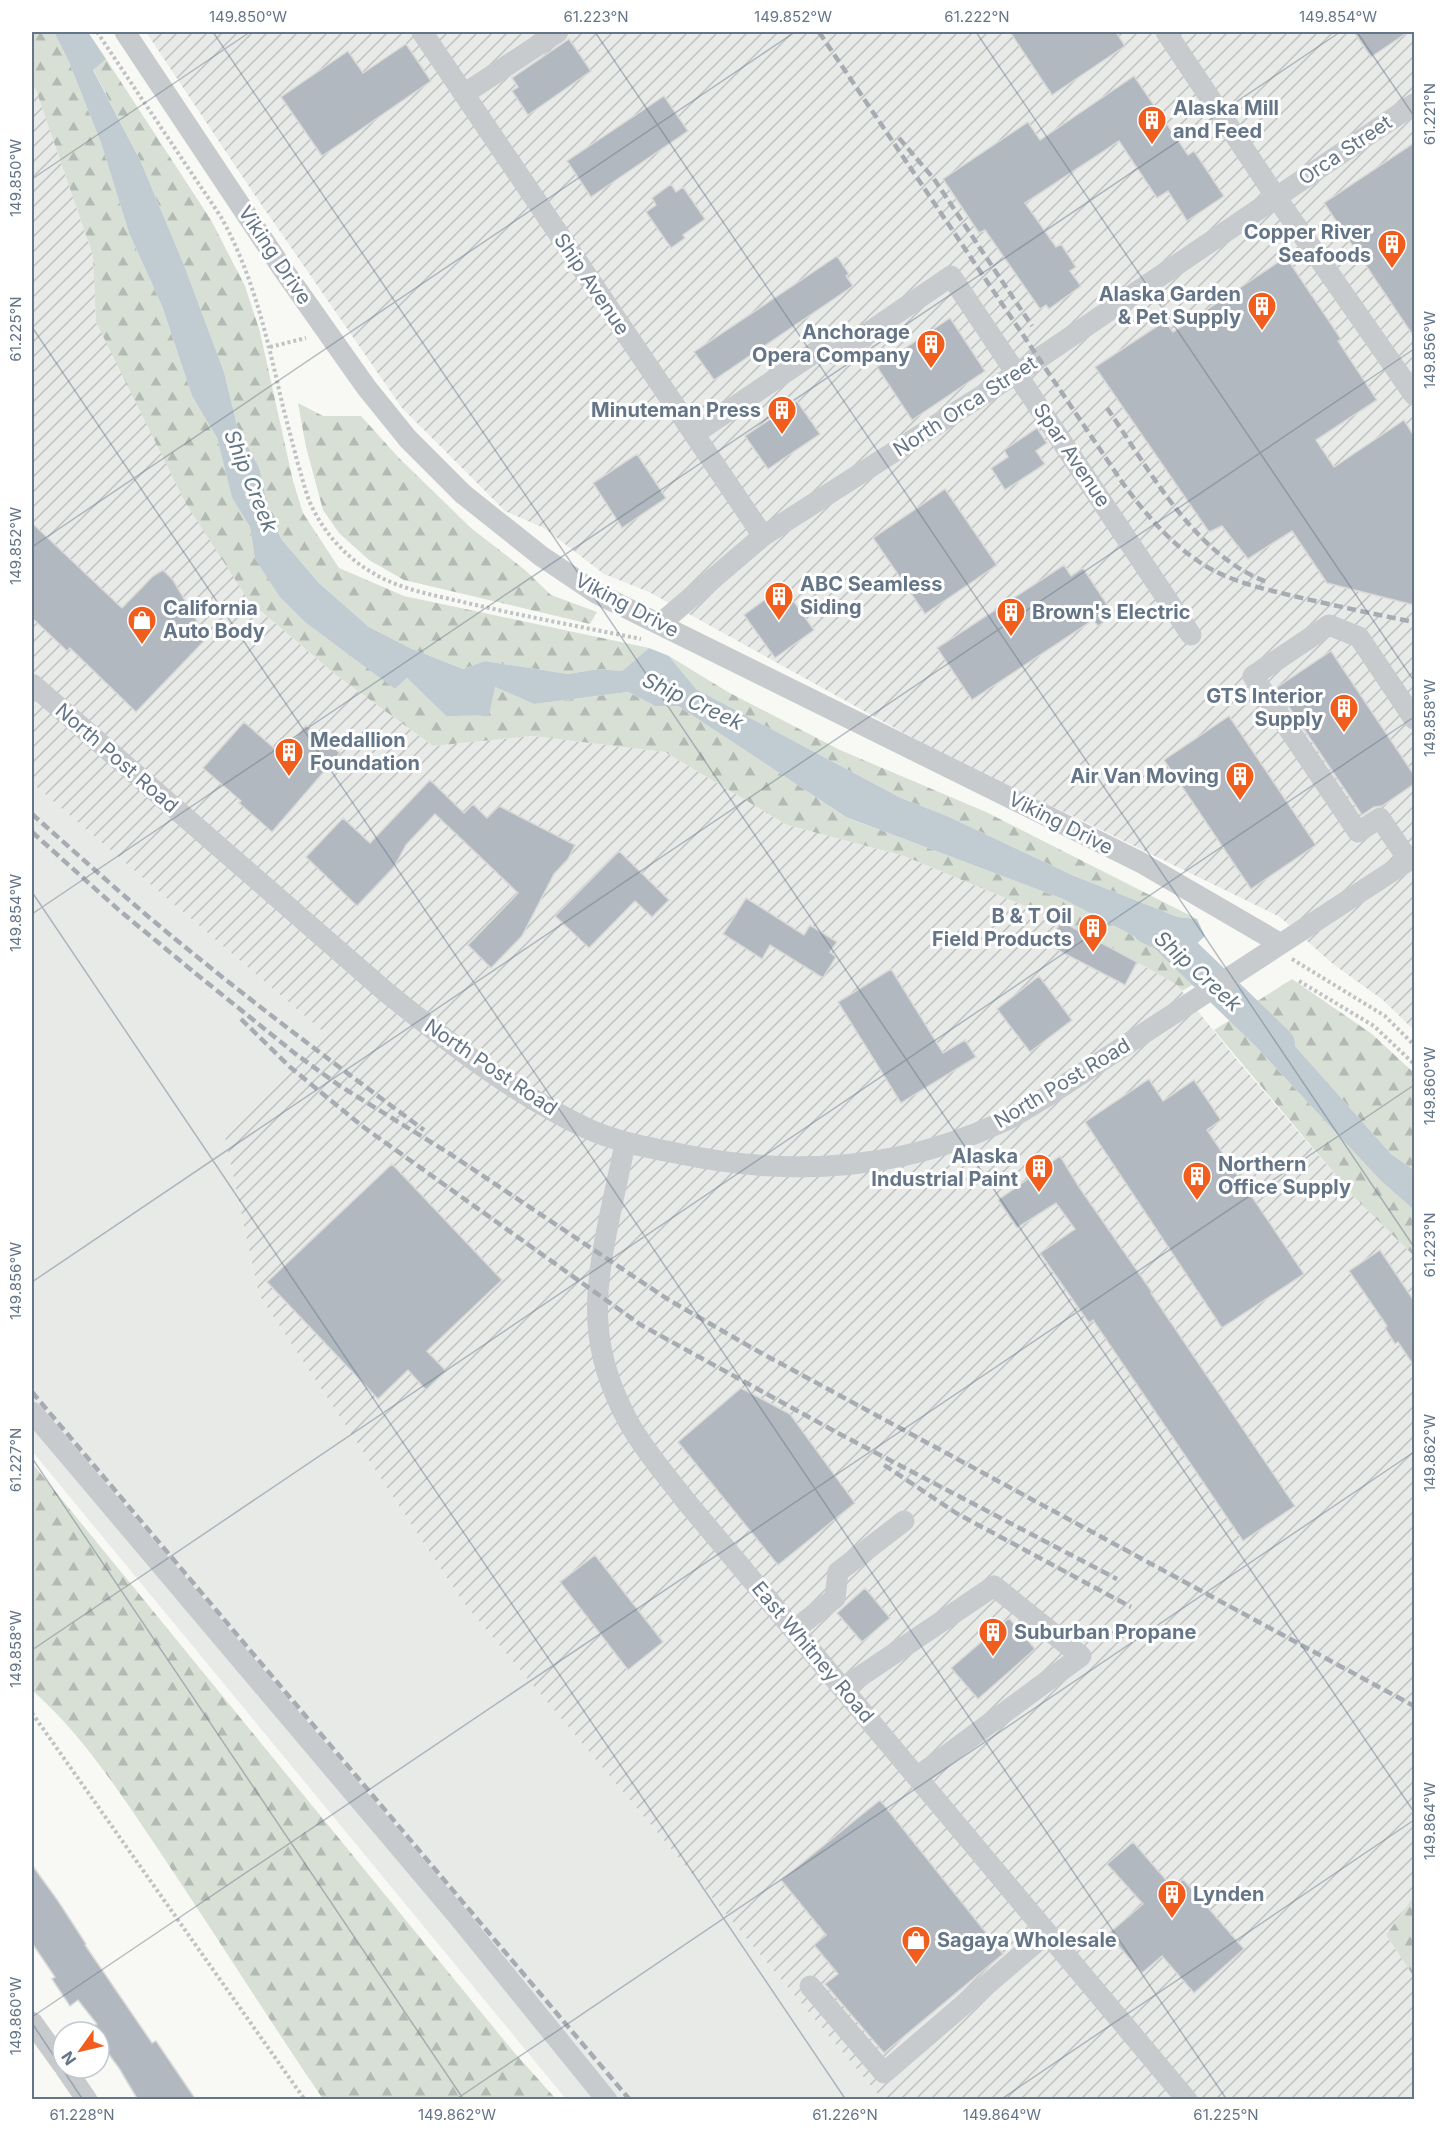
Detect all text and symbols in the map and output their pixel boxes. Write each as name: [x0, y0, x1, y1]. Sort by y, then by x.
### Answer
text: 149.850°W: [209, 7, 287, 26]
text: 61.223°N: [563, 7, 629, 26]
text: 149.852°W: [754, 7, 832, 26]
text: 61.222°N: [944, 7, 1010, 26]
text: 149.854°W: [1299, 7, 1377, 26]
text: 61.221°N: [1420, 83, 1439, 145]
place label: Alaska Mill and Feed: [1173, 96, 1279, 143]
building icon: Alaska Mill and Feed: [1136, 104, 1168, 146]
street label: Orca Street: [1294, 110, 1397, 190]
text: 149.850°W: [6, 139, 25, 217]
street label: Viking Drive: [233, 201, 317, 309]
place label: Copper River Seafoods: [1244, 220, 1371, 267]
building icon: Copper River Seafoods: [1376, 228, 1408, 270]
street label: Ship Avenue: [549, 229, 635, 339]
place label: Alaska Garden & Pet Supply: [1099, 282, 1241, 329]
building icon: Alaska Garden & Pet Supply: [1246, 290, 1278, 332]
text: 61.225°N: [6, 296, 25, 362]
text: 149.856°W: [1420, 311, 1439, 389]
place label: Anchorage Opera Company: [752, 320, 910, 367]
building icon: Anchorage Opera Company: [915, 328, 947, 370]
street label: North Orca Street: [889, 350, 1042, 461]
building icon: Minuteman Press: [766, 394, 798, 436]
place label: Minuteman Press: [591, 398, 761, 422]
street label: Spar Avenue: [1029, 399, 1115, 511]
water label: Ship Creek: [219, 426, 283, 536]
text: 149.852°W: [6, 507, 25, 585]
street label: Viking Drive: [571, 568, 683, 642]
place label: ABC Seamless Siding: [800, 572, 943, 619]
building icon: ABC Seamless Siding: [763, 580, 795, 622]
place label: California Auto Body: [163, 596, 265, 643]
building icon: Brown's Electric: [995, 596, 1027, 638]
place label: Brown's Electric: [1032, 600, 1191, 624]
shop icon: California Auto Body: [126, 604, 158, 646]
water label: Ship Creek: [639, 667, 748, 735]
text: 149.858°W: [1420, 679, 1439, 757]
place label: GTS Interior Supply: [1206, 684, 1323, 731]
building icon: GTS Interior Supply: [1328, 692, 1360, 734]
street label: North Post Road: [51, 698, 183, 818]
place label: Medallion Foundation: [310, 728, 420, 775]
building icon: Medallion Foundation: [273, 736, 305, 778]
building icon: Air Van Moving: [1224, 760, 1256, 802]
place label: Air Van Moving: [1070, 764, 1219, 788]
street label: Viking Drive: [1005, 786, 1117, 860]
text: 149.854°W: [6, 874, 25, 952]
place label: B & T Oil Field Products: [932, 904, 1072, 951]
building icon: B & T Oil Field Products: [1077, 912, 1109, 954]
water label: Ship Creek: [1149, 925, 1247, 1017]
street label: North Post Road: [420, 1014, 562, 1120]
street label: North Post Road: [990, 1033, 1134, 1133]
text: 149.860°W: [1420, 1047, 1439, 1125]
place label: Alaska Industrial Paint: [871, 1144, 1018, 1191]
building icon: Alaska Industrial Paint: [1023, 1152, 1055, 1194]
place label: Northern Office Supply: [1218, 1152, 1351, 1199]
building icon: Northern Office Supply: [1181, 1160, 1213, 1202]
text: 61.223°N: [1420, 1212, 1439, 1278]
text: 149.856°W: [6, 1242, 25, 1320]
text: 149.862°W: [1420, 1414, 1439, 1492]
text: 61.227°N: [6, 1428, 25, 1492]
street label: East Whitney Road: [747, 1576, 879, 1728]
text: 149.858°W: [6, 1610, 25, 1688]
building icon: Suburban Propane: [977, 1616, 1009, 1658]
place label: Suburban Propane: [1014, 1620, 1196, 1644]
text: 149.864°W: [1420, 1782, 1439, 1860]
building icon: Lynden: [1156, 1878, 1188, 1920]
place label: Lynden: [1193, 1882, 1264, 1906]
shop icon: Sagaya Wholesale: [900, 1924, 932, 1966]
place label: Sagaya Wholesale: [937, 1928, 1117, 1952]
text: 149.860°W: [6, 1977, 25, 2055]
north arrow: [51, 2020, 111, 2080]
text: N: [57, 2048, 80, 2069]
text: 61.228°N: [49, 2105, 115, 2124]
text: 149.862°W: [418, 2105, 496, 2124]
text: 61.226°N: [812, 2105, 878, 2124]
text: 149.864°W: [963, 2105, 1041, 2124]
text: 61.225°N: [1193, 2105, 1259, 2124]

